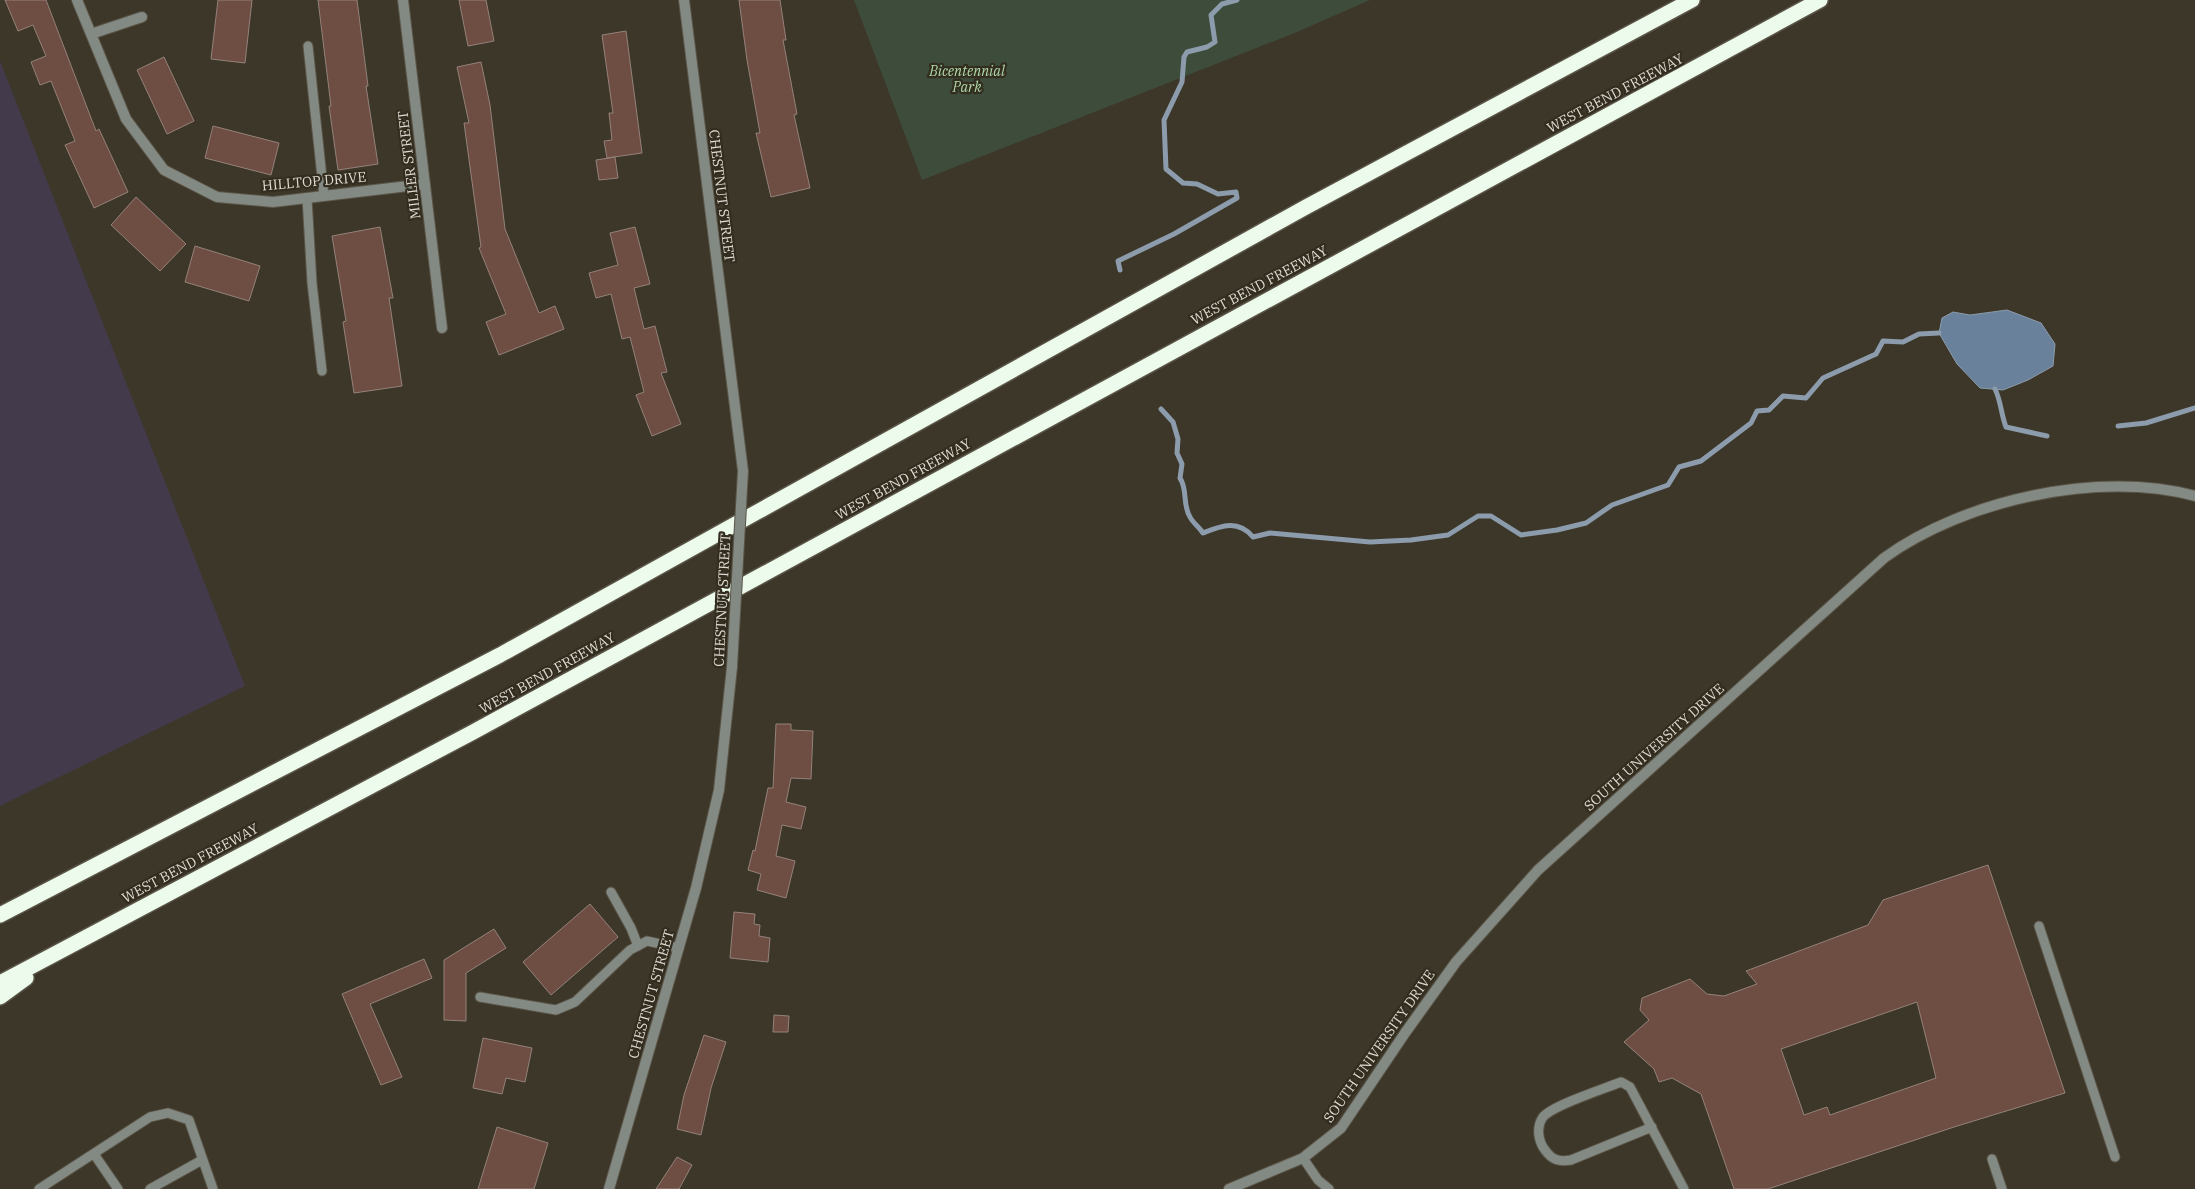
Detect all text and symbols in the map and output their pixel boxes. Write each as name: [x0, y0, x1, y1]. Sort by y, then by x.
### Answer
street label: WEST BEND FREEWAY: [1544, 49, 1687, 137]
park label: Bicentennial Park: [928, 62, 1006, 96]
street label: MILLER STREET: [393, 110, 425, 220]
street label: CHESTNUT STREET: [705, 129, 739, 263]
street label: HILLTOP DRIVE: [261, 167, 367, 195]
street label: WEST BEND FREEWAY: [1188, 241, 1331, 329]
street label: WEST BEND FREEWAY: [832, 434, 974, 524]
street label: CHESTNUT STREET: [710, 533, 734, 667]
street label: WEST BEND FREEWAY: [476, 628, 618, 718]
street label: SOUTH UNIVERSITY DRIVE: [1580, 679, 1728, 815]
street label: WEST BEND FREEWAY: [119, 819, 262, 907]
street label: CHESTNUT STREET: [624, 927, 678, 1061]
street label: SOUTH UNIVERSITY DRIVE: [1319, 966, 1439, 1126]

